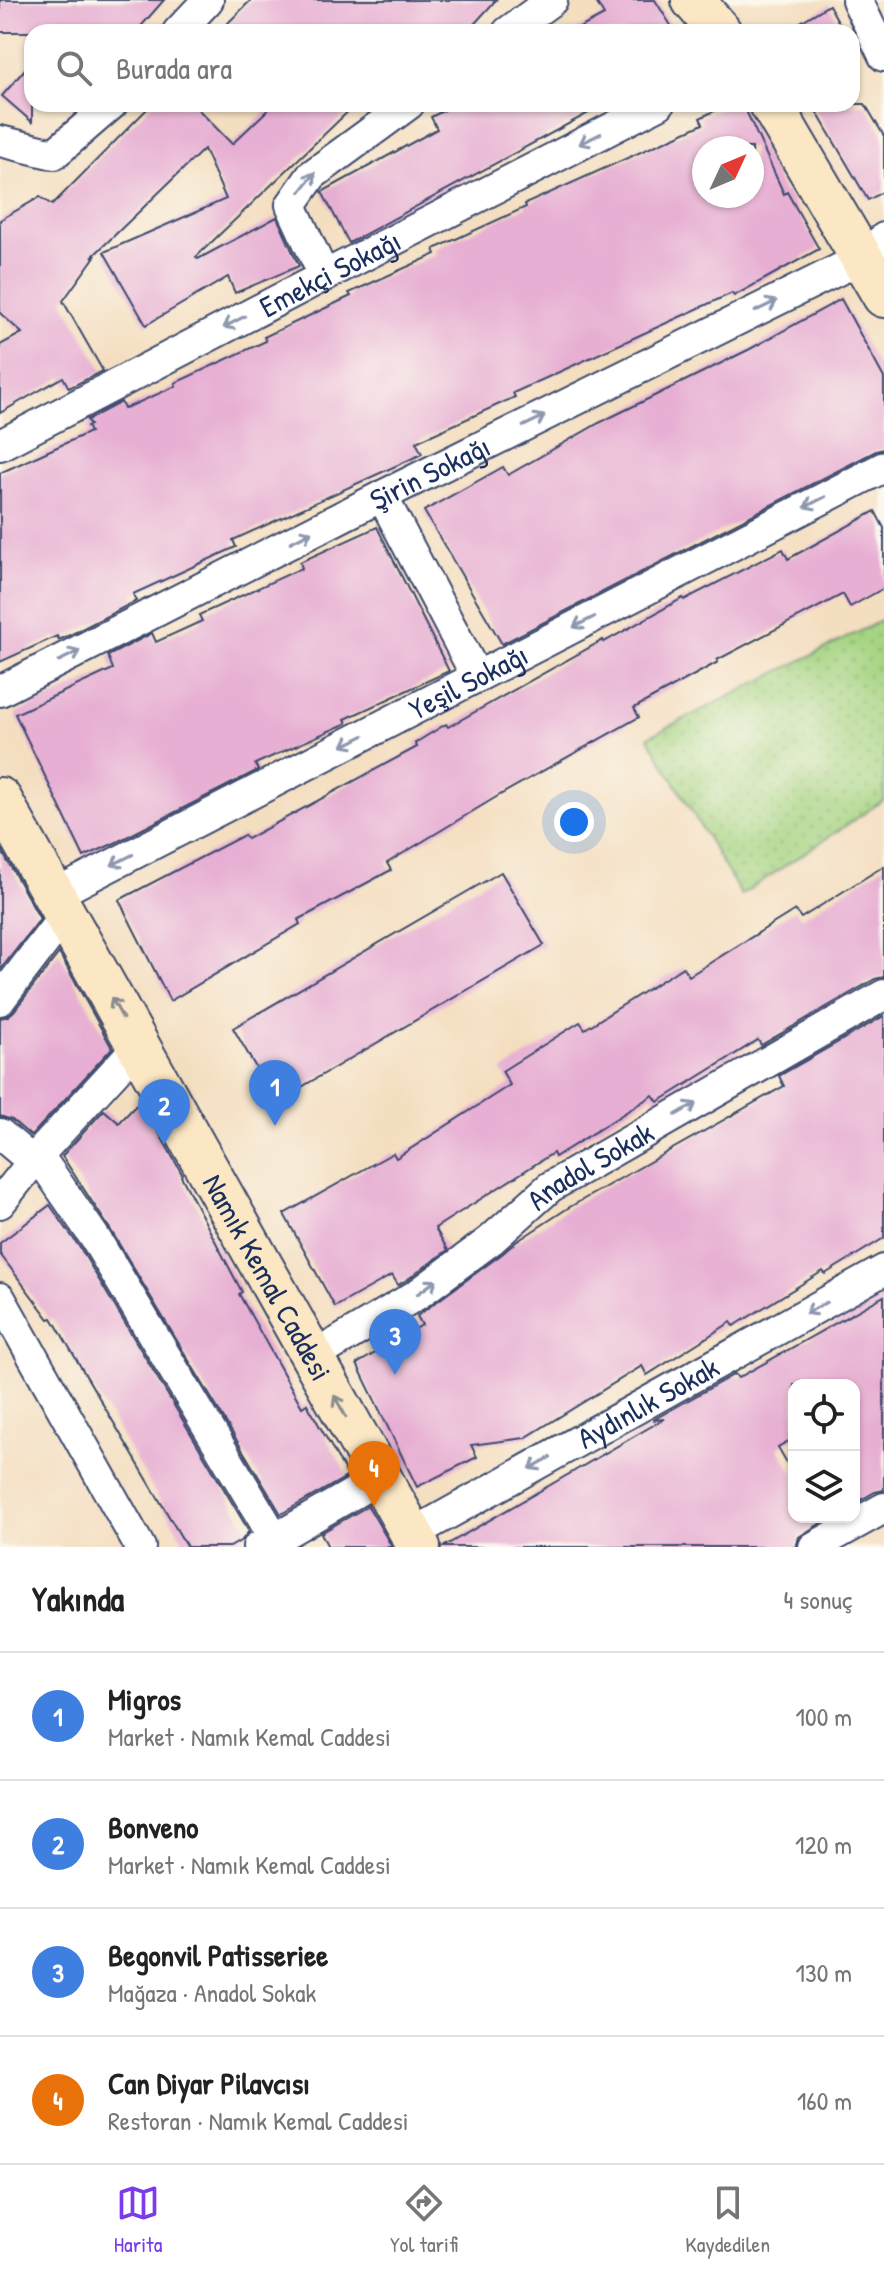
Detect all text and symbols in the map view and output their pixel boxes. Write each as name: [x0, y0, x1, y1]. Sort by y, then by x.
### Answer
search box: [24, 24, 860, 112]
icon: search: [52, 46, 96, 90]
text: Burada ara: [116, 48, 232, 88]
one-way arrow: [578, 132, 602, 148]
north arrow: [692, 136, 764, 208]
one-way arrow: [300, 172, 317, 193]
street label: Emekçi Sokağı: [253, 220, 407, 326]
one-way arrow: [754, 297, 778, 313]
one-way arrow: [223, 315, 247, 331]
one-way arrow: [521, 413, 545, 428]
street label: Şirin Sokağı: [363, 426, 496, 519]
one-way arrow: [803, 495, 827, 511]
one-way arrow: [289, 529, 313, 545]
one-way arrow: [572, 614, 596, 630]
street label: Yeşil Sokağı: [402, 634, 534, 729]
one-way arrow: [57, 647, 81, 663]
one-way arrow: [341, 733, 365, 749]
your location: [554, 802, 594, 842]
one-way arrow: [110, 853, 134, 868]
one-way arrow: [109, 997, 125, 1020]
pin: 1: [249, 1060, 301, 1126]
pin: 2: [138, 1079, 190, 1145]
one-way arrow: [674, 1101, 697, 1117]
street label: Anadol Sokak: [518, 1112, 661, 1219]
street label: Namık Kemal Caddesi: [194, 1167, 342, 1388]
one-way arrow: [416, 1279, 437, 1296]
one-way arrow: [805, 1301, 828, 1317]
pin: 3: [369, 1309, 421, 1375]
street label: Aydınlık Sokak: [570, 1347, 725, 1458]
map controls: [788, 1379, 860, 1523]
button: locate: [788, 1379, 860, 1451]
one-way arrow: [331, 1394, 347, 1418]
pin: 4: [348, 1441, 400, 1507]
button: layers: [788, 1451, 860, 1523]
one-way arrow: [529, 1455, 552, 1471]
text: Yakında: [32, 1576, 124, 1622]
text: 4 sonuç: [784, 1582, 852, 1617]
text: Migros: [108, 1679, 181, 1719]
text: 1: [53, 1699, 63, 1734]
text: 100 m: [796, 1699, 852, 1734]
text: Market · Namık Kemal Caddesi: [108, 1719, 391, 1754]
text: Bonveno: [108, 1807, 198, 1847]
text: 2: [52, 1827, 64, 1862]
text: 120 m: [795, 1827, 852, 1862]
text: Market · Namık Kemal Caddesi: [108, 1847, 391, 1882]
text: Begonvil Patisseriee: [108, 1935, 328, 1975]
text: 3: [52, 1955, 64, 1990]
text: 130 m: [796, 1955, 852, 1990]
text: Mağaza · Anadol Sokak: [108, 1975, 316, 2010]
text: Can Diyar Pilavcısı: [108, 2063, 310, 2103]
text: 4: [53, 2083, 63, 2118]
text: 160 m: [797, 2083, 852, 2118]
text: Restoran · Namık Kemal Caddesi: [108, 2103, 409, 2138]
tab: Harita: [114, 2181, 162, 2259]
tab: Yol tarifi: [390, 2181, 458, 2259]
tab: Kaydedilen: [685, 2181, 770, 2259]

